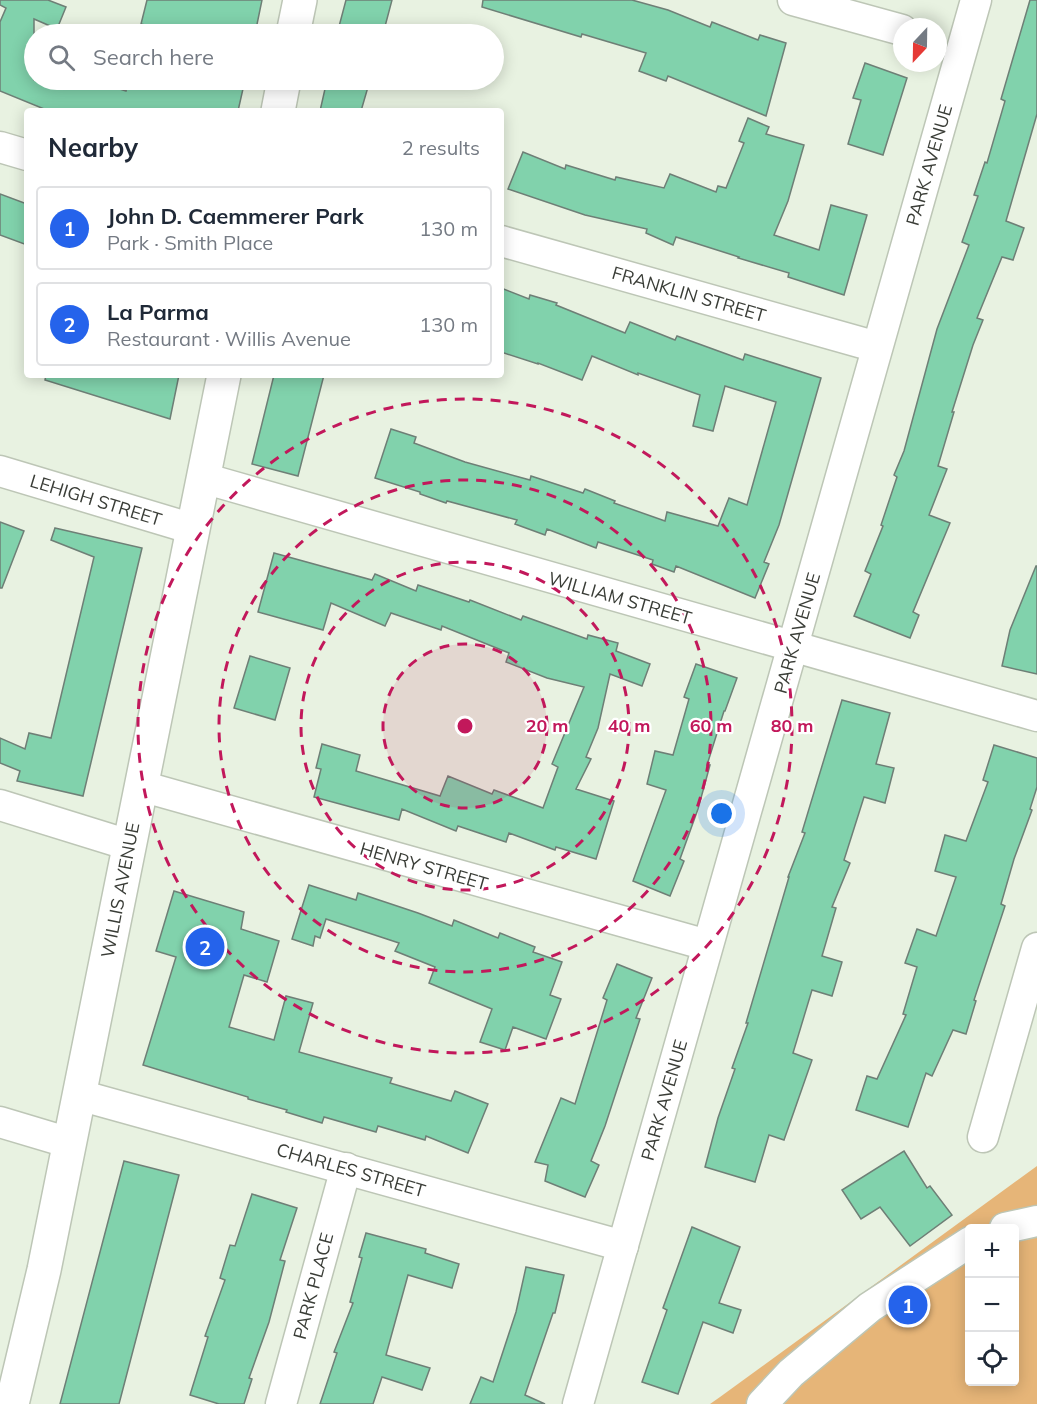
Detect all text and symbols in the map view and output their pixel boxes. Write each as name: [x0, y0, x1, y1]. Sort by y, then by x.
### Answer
north arrow: [893, 18, 947, 72]
search box: [24, 24, 504, 90]
icon: search: [45, 41, 78, 74]
text: Search here: [93, 43, 214, 71]
street label: PARK AVENUE: [901, 102, 957, 228]
text: Nearby: [48, 131, 138, 164]
text: 2 results: [402, 135, 480, 160]
text: John D. Caemmerer Park: [107, 202, 364, 230]
text: 1: [64, 216, 76, 241]
text: 130 m: [419, 216, 478, 241]
text: Park · Smith Place: [107, 230, 273, 255]
street label: FRANKLIN STREET: [609, 261, 769, 327]
text: La Parma: [107, 298, 209, 326]
text: 2: [64, 312, 76, 337]
text: 130 m: [419, 312, 478, 337]
text: Restaurant · Willis Avenue: [107, 326, 351, 351]
street label: LEHIGH STREET: [27, 469, 165, 531]
street label: WILLIAM STREET: [545, 566, 695, 630]
street label: PARK AVENUE: [769, 570, 825, 696]
text: 20 m: [526, 714, 568, 737]
text: 40 m: [608, 714, 650, 737]
text: 60 m: [690, 714, 732, 737]
text: 80 m: [771, 714, 813, 737]
centre of rings: [455, 716, 475, 736]
your location: [707, 799, 736, 828]
street label: WILLIS AVENUE: [96, 820, 144, 960]
street label: HENRY STREET: [357, 837, 491, 895]
pin: 2: [186, 924, 224, 970]
street label: PARK AVENUE: [636, 1037, 692, 1163]
street label: CHARLES STREET: [274, 1138, 428, 1202]
map controls: [965, 1224, 1019, 1386]
button: +: [965, 1224, 1019, 1278]
street label: PARK PLACE: [288, 1230, 338, 1342]
button: −: [965, 1278, 1019, 1332]
pin: 1: [888, 1282, 928, 1328]
button: locate: [965, 1332, 1019, 1386]

